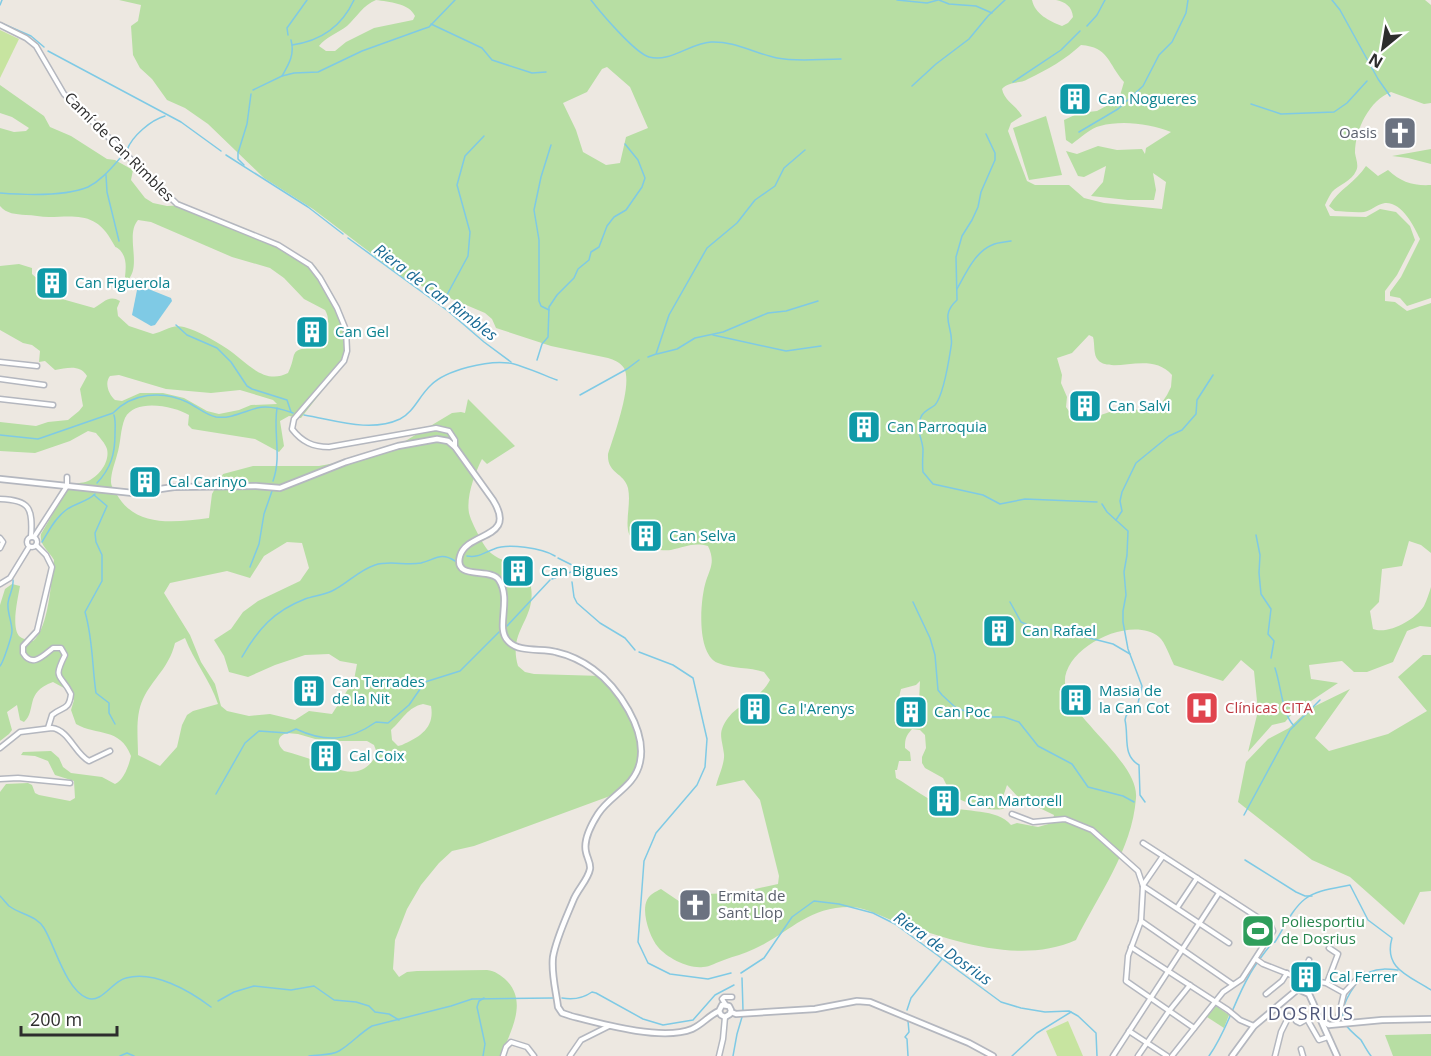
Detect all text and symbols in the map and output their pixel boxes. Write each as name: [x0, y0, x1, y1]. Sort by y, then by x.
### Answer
north arrow: [1353, 18, 1413, 78]
text: N: [1364, 48, 1387, 74]
building icon: Can Nogueres: [1057, 81, 1093, 117]
street label: Camí de Can Rimbles: [61, 87, 179, 205]
place label: Can Nogueres: [1098, 88, 1197, 108]
church icon: Oasis: [1382, 115, 1418, 151]
place label: Oasis: [1339, 122, 1377, 142]
water label: Riera de Can Rimbles: [370, 238, 502, 346]
building icon: Can Figuerola: [34, 265, 70, 301]
place label: Can Figuerola: [75, 272, 170, 292]
building icon: Can Gel: [294, 314, 330, 350]
place label: Can Gel: [335, 321, 389, 341]
building icon: Can Salvi: [1067, 388, 1103, 424]
place label: Can Salvi: [1108, 395, 1171, 415]
building icon: Can Parroquia: [846, 409, 882, 445]
place label: Can Parroquia: [887, 416, 987, 436]
building icon: Cal Carinyo: [127, 464, 163, 500]
place label: Cal Carinyo: [168, 471, 247, 491]
building icon: Can Selva: [628, 518, 664, 554]
place label: Can Selva: [669, 525, 736, 545]
building icon: Can Bigues: [500, 553, 536, 589]
place label: Can Bigues: [541, 560, 618, 580]
building icon: Can Rafael: [981, 613, 1017, 649]
place label: Can Rafael: [1022, 620, 1096, 640]
place label: Can Terrades de la Nit: [332, 671, 425, 708]
building icon: Can Terrades de la Nit: [291, 673, 327, 709]
place label: Masia de la Can Cot: [1099, 680, 1170, 717]
building icon: Masia de la Can Cot: [1058, 682, 1094, 718]
hospital icon: Clínicas CITA: [1184, 690, 1220, 726]
building icon: Ca l'Arenys: [737, 691, 773, 727]
building icon: Can Poc: [893, 694, 929, 730]
place label: Clínicas CITA: [1225, 697, 1313, 717]
place label: Ca l'Arenys: [778, 698, 855, 718]
place label: Can Poc: [934, 701, 990, 721]
building icon: Cal Coix: [308, 738, 344, 774]
place label: Cal Coix: [349, 745, 405, 765]
building icon: Can Martorell: [926, 783, 962, 819]
place label: Can Martorell: [967, 790, 1062, 810]
place label: Ermita de Sant Llop: [718, 885, 785, 922]
church icon: Ermita de Sant Llop: [677, 887, 713, 923]
water label: Riera de Dosrius: [890, 906, 997, 990]
place label: Poliesportiu de Dosrius: [1281, 911, 1365, 948]
sports icon: Poliesportiu de Dosrius: [1240, 913, 1276, 949]
building icon: Cal Ferrer: [1288, 959, 1324, 995]
place label: Cal Ferrer: [1329, 966, 1397, 986]
scale bar: [21, 999, 117, 1037]
district label: DOSRIUS: [1268, 1001, 1354, 1025]
text: 200 m: [30, 1007, 82, 1031]

